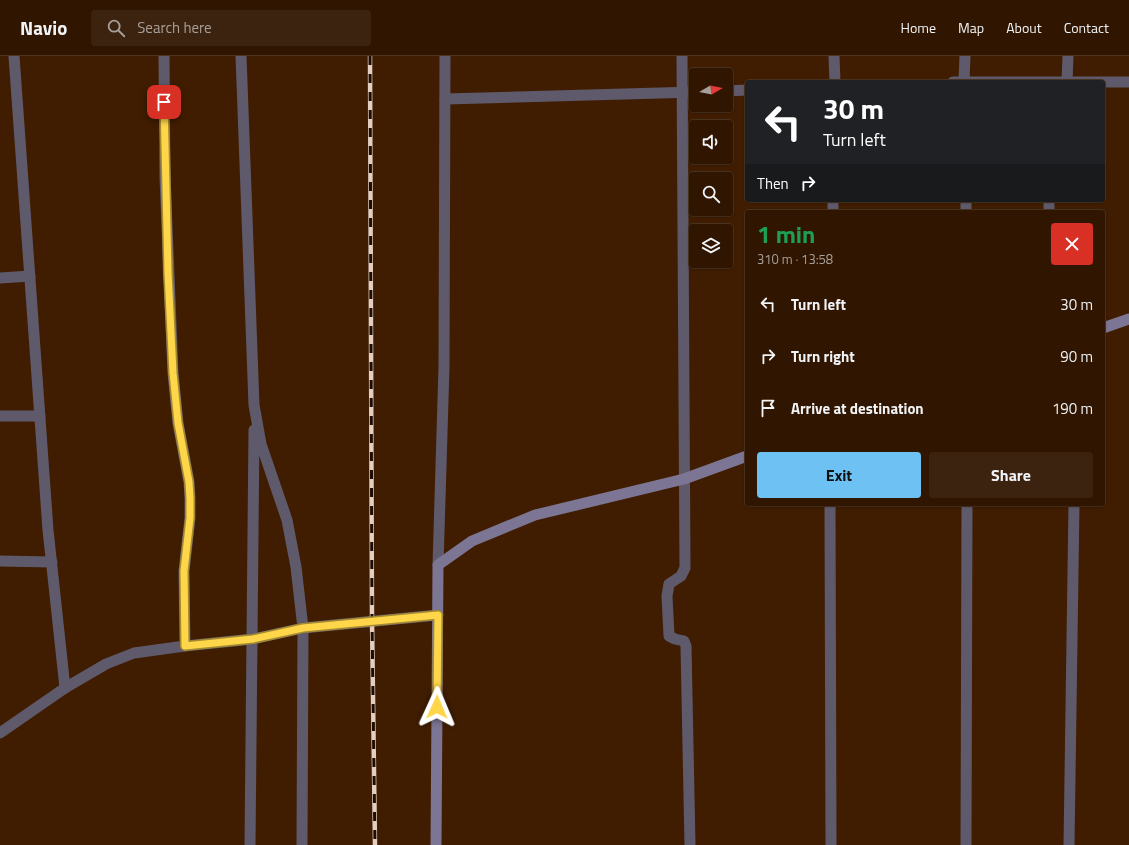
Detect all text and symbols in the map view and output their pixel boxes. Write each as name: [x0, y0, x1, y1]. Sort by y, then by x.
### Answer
search box: [91, 10, 371, 46]
text: Navio: [20, 13, 67, 42]
text: Search here: [137, 16, 212, 39]
icon: search: [105, 17, 127, 39]
text: Home: [901, 17, 936, 38]
text: Map: [958, 17, 984, 38]
text: About: [1006, 17, 1042, 38]
text: Contact: [1064, 17, 1109, 38]
north arrow: [689, 68, 733, 112]
map controls: [689, 68, 733, 268]
pin: [147, 85, 181, 119]
text: 30 m: [823, 87, 884, 130]
icon: arrive: [153, 91, 175, 113]
icon: left: [757, 96, 809, 148]
button: sound: [689, 120, 733, 164]
text: Turn left: [823, 126, 886, 153]
button: search: [689, 172, 733, 216]
text: Then: [757, 172, 789, 195]
icon: right: [797, 172, 819, 194]
text: 1 min: [757, 216, 815, 252]
button: close: [1051, 223, 1093, 265]
button: layers: [689, 224, 733, 268]
text: 310 m · 13:58: [757, 249, 833, 269]
icon: left: [757, 293, 779, 315]
text: Turn left: [791, 293, 846, 316]
text: 30 m: [1060, 293, 1093, 316]
icon: right: [757, 345, 779, 367]
text: Turn right: [791, 345, 855, 368]
text: 90 m: [1060, 345, 1093, 368]
icon: arrive: [757, 397, 779, 419]
text: Arrive at destination: [791, 397, 924, 420]
text: 190 m: [1052, 397, 1093, 420]
button: Exit: [757, 452, 921, 498]
button: Share: [929, 452, 1093, 498]
position arrow: [416, 686, 458, 728]

